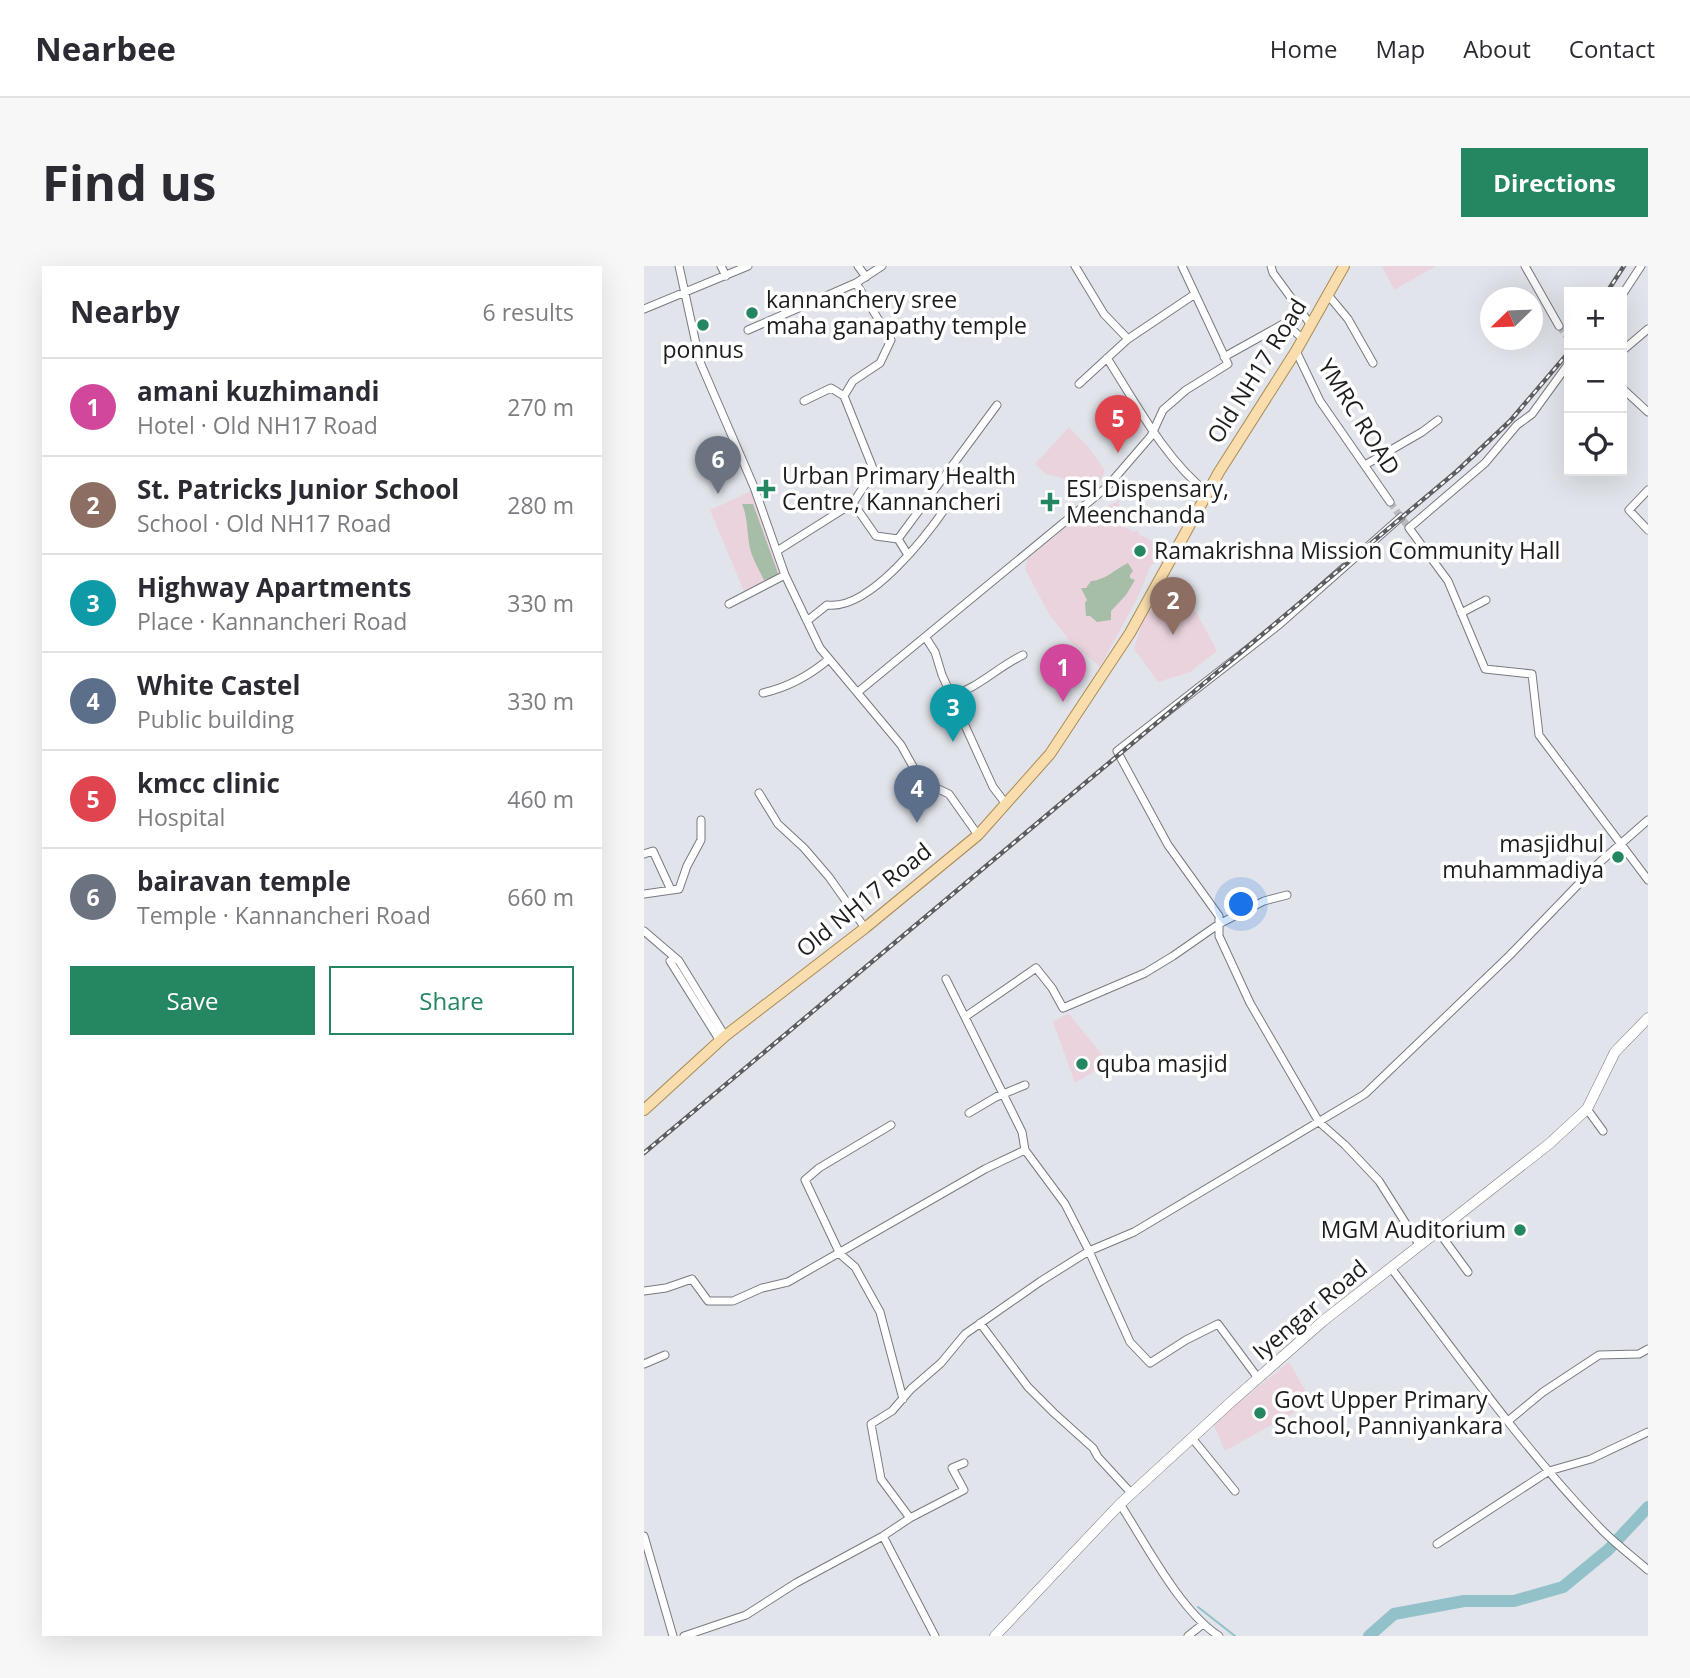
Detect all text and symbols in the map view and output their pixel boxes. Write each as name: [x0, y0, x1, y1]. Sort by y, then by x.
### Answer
text: Nearbee: [35, 26, 176, 71]
text: Home: [1270, 32, 1338, 65]
text: Map: [1376, 32, 1425, 65]
text: About: [1463, 32, 1531, 65]
text: Contact: [1569, 32, 1655, 65]
button: Directions: [1461, 148, 1648, 217]
text: Find us: [42, 149, 216, 215]
place label: kannanchery sree maha ganapathy temple: [766, 283, 1027, 341]
north arrow: [1480, 287, 1543, 350]
map controls: [1564, 287, 1627, 476]
button: +: [1564, 287, 1627, 350]
text: Nearby: [70, 291, 180, 332]
street label: Old NH17 Road: [1199, 292, 1313, 449]
text: 6 results: [483, 296, 574, 328]
marker: kannanchery sree maha ganapathy temple: [744, 305, 760, 321]
marker: ponnus: [695, 317, 711, 333]
place label: ponnus: [662, 333, 744, 365]
button: −: [1564, 350, 1627, 413]
street label: YMRC ROAD: [1311, 352, 1408, 481]
text: amani kuzhimandi: [137, 373, 379, 409]
text: 1: [86, 391, 100, 423]
text: 270 m: [507, 391, 574, 423]
pin: 5: [1095, 395, 1141, 453]
text: Hotel · Old NH17 Road: [137, 409, 378, 441]
button: locate: [1564, 413, 1627, 476]
pin: 6: [695, 436, 741, 494]
place label: Urban Primary Health Centre, Kannancheri: [782, 459, 1016, 517]
text: St. Patricks Junior School: [137, 471, 459, 507]
place label: ESI Dispensary, Meenchanda: [1066, 472, 1229, 530]
marker: Urban Primary Health Centre, Kannancheri: [756, 479, 776, 499]
text: 2: [86, 489, 100, 521]
text: 280 m: [507, 489, 574, 521]
marker: ESI Dispensary, Meenchanda: [1040, 492, 1060, 512]
text: School · Old NH17 Road: [137, 507, 391, 539]
place label: Ramakrishna Mission Community Hall: [1154, 534, 1560, 566]
marker: Ramakrishna Mission Community Hall: [1132, 543, 1148, 559]
text: Highway Apartments: [137, 569, 412, 605]
pin: 2: [1150, 577, 1196, 635]
text: 3: [86, 587, 100, 619]
text: 330 m: [507, 587, 574, 619]
text: Place · Kannancheri Road: [137, 605, 407, 637]
pin: 1: [1040, 644, 1086, 702]
text: White Castel: [137, 667, 300, 703]
pin: 3: [930, 684, 976, 742]
text: 4: [86, 685, 100, 717]
text: 330 m: [507, 685, 574, 717]
text: Public building: [137, 703, 294, 735]
text: kmcc clinic: [137, 765, 280, 801]
pin: 4: [894, 765, 940, 823]
text: 5: [86, 783, 100, 815]
text: 460 m: [507, 783, 574, 815]
text: Hospital: [137, 801, 225, 833]
place label: masjidhul muhammadiya: [1442, 827, 1604, 885]
street label: Old NH17 Road: [789, 835, 938, 964]
marker: masjidhul muhammadiya: [1610, 849, 1626, 865]
text: bairavan temple: [137, 863, 351, 899]
text: 6: [86, 881, 100, 913]
text: 660 m: [507, 881, 574, 913]
your location: [1224, 887, 1258, 921]
text: Temple · Kannancheri Road: [137, 899, 431, 931]
button: Save: [70, 966, 315, 1035]
button: Share: [329, 966, 574, 1035]
place label: quba masjid: [1096, 1047, 1228, 1079]
marker: quba masjid: [1074, 1056, 1090, 1072]
place label: MGM Auditorium: [1321, 1213, 1506, 1245]
marker: MGM Auditorium: [1512, 1222, 1528, 1238]
street label: Iyengar Road: [1245, 1252, 1373, 1367]
place label: Govt Upper Primary School, Panniyankara: [1274, 1383, 1503, 1441]
marker: Govt Upper Primary School, Panniyankara: [1252, 1405, 1268, 1421]

